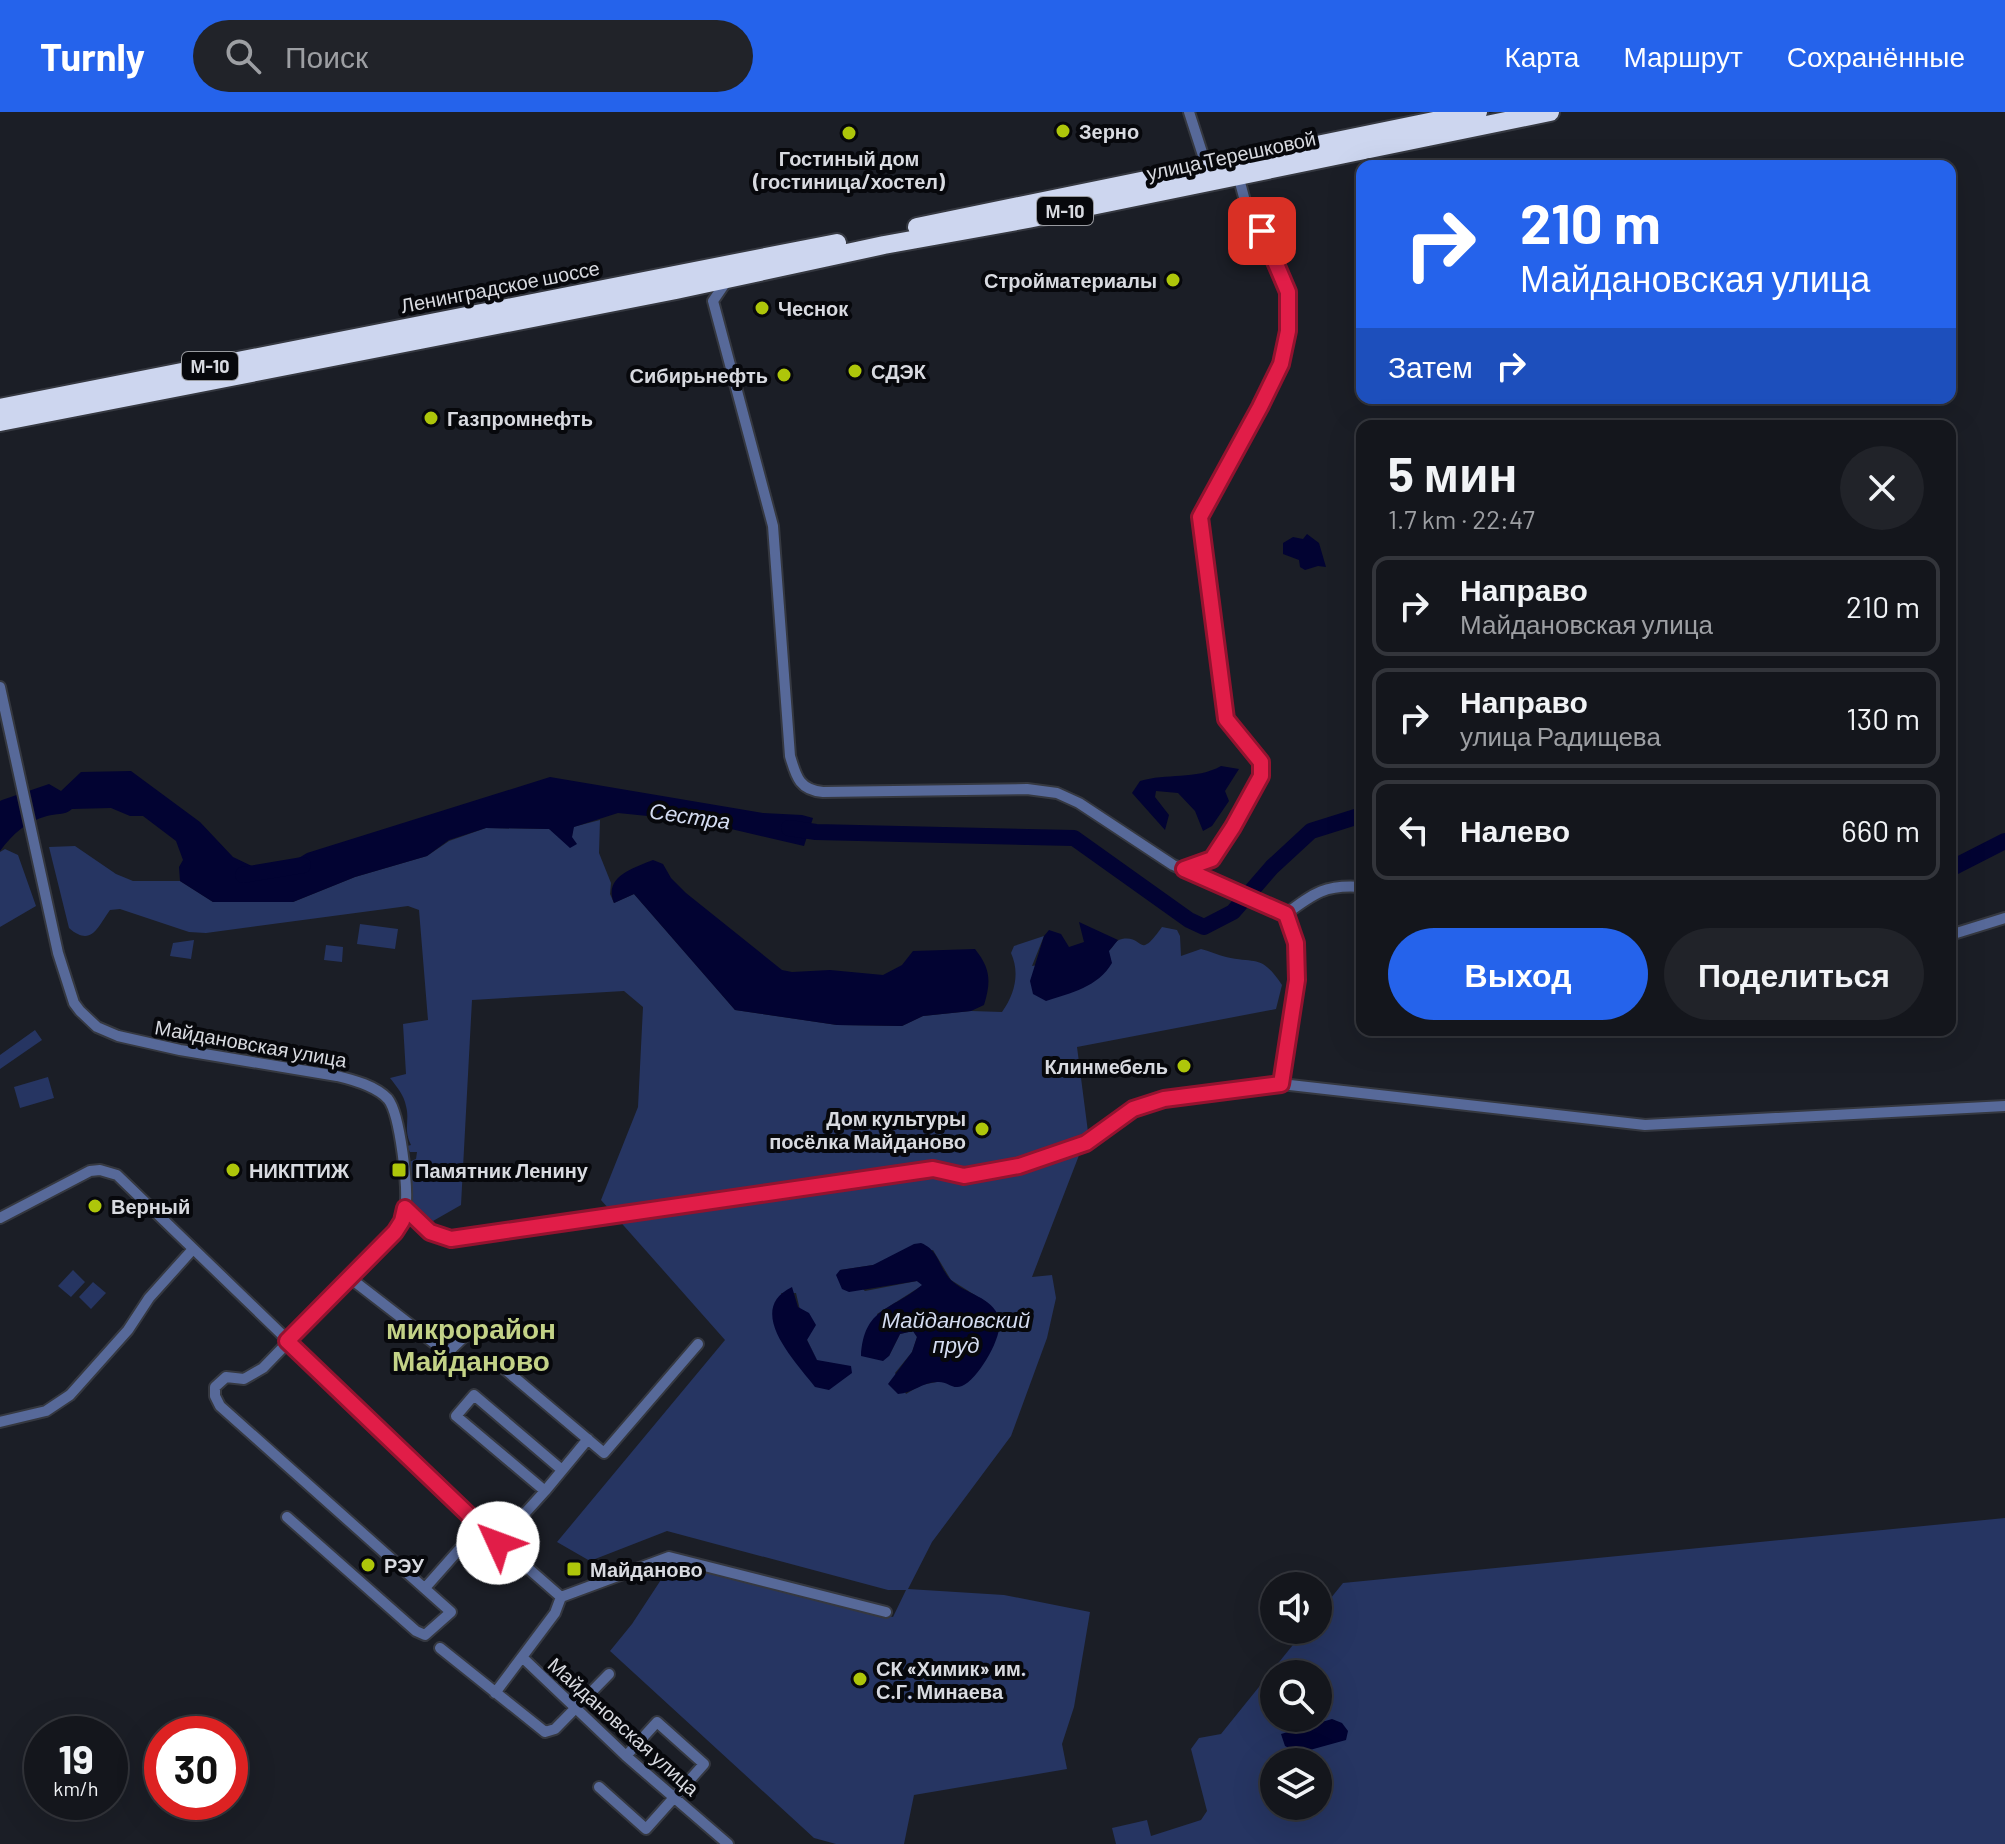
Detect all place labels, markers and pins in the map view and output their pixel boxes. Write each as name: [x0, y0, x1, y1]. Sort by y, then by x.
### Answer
place label: Зерно: [1079, 119, 1139, 143]
marker: Зерно: [1054, 122, 1072, 140]
marker: Гостиный дом (гостиница/хостел): [840, 124, 858, 142]
place label: Гостиный дом (гостиница/хостел): [752, 146, 945, 193]
pin: [1228, 197, 1296, 265]
place label: Стройматериалы: [984, 268, 1157, 292]
marker: Стройматериалы: [1164, 271, 1182, 289]
place label: Чеснок: [778, 296, 849, 320]
marker: Чеснок: [753, 299, 771, 317]
place label: СДЭК: [871, 359, 927, 383]
marker: СДЭК: [846, 362, 864, 380]
place label: Сибирьнефть: [630, 363, 768, 387]
marker: Сибирьнефть: [775, 366, 793, 384]
place label: Газпромнефть: [447, 406, 593, 430]
marker: Газпромнефть: [422, 409, 440, 427]
place label: Клинмебель: [1045, 1054, 1168, 1078]
marker: Клинмебель: [1175, 1057, 1193, 1075]
place label: Дом культуры посёлка Майданово: [769, 1106, 966, 1153]
marker: Дом культуры посёлка Майданово: [973, 1120, 991, 1138]
place label: НИКПТИЖ: [249, 1158, 350, 1182]
place label: Памятник Ленину: [415, 1158, 589, 1182]
marker: НИКПТИЖ: [224, 1161, 242, 1179]
marker: Памятник Ленину: [390, 1161, 408, 1179]
place label: Верный: [111, 1194, 190, 1218]
marker: Верный: [86, 1197, 104, 1215]
place label: РЭУ: [384, 1553, 425, 1577]
marker: РЭУ: [359, 1556, 377, 1574]
place label: Майданово: [590, 1557, 703, 1581]
marker: Майданово: [565, 1560, 583, 1578]
place label: СК «Химик» им. С.Г. Минаева: [876, 1656, 1026, 1703]
marker: СК «Химик» им. С.Г. Минаева: [851, 1670, 869, 1688]

